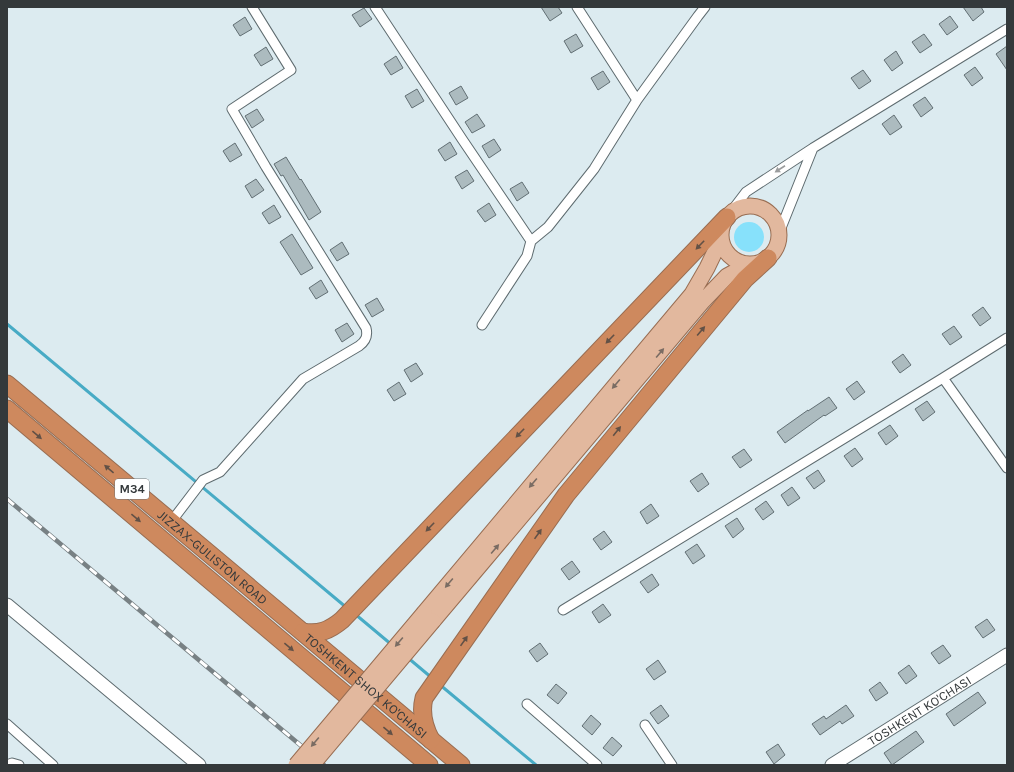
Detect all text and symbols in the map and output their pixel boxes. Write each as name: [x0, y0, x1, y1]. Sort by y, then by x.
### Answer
one-way arrow: [775, 165, 786, 173]
one-way arrow: [695, 240, 705, 250]
one-way arrow: [696, 326, 705, 337]
one-way arrow: [605, 334, 615, 344]
one-way arrow: [655, 347, 664, 358]
one-way arrow: [612, 378, 621, 389]
one-way arrow: [613, 426, 622, 437]
one-way arrow: [515, 428, 525, 438]
one-way arrow: [31, 430, 42, 439]
one-way arrow: [103, 465, 114, 474]
one-way arrow: [528, 478, 537, 488]
road number: M34: [115, 479, 149, 499]
street label: JIZZAX-GULISTON ROAD: [155, 507, 271, 607]
one-way arrow: [131, 514, 141, 523]
one-way arrow: [426, 522, 435, 532]
one-way arrow: [534, 529, 542, 539]
one-way arrow: [490, 543, 499, 554]
one-way arrow: [445, 577, 454, 588]
street label: TOSHKENT SHOX KO'CHASI: [302, 630, 431, 741]
one-way arrow: [460, 636, 468, 646]
one-way arrow: [394, 637, 403, 648]
one-way arrow: [283, 643, 294, 652]
street label: TOSHKENT KO'CHASI: [865, 672, 974, 748]
one-way arrow: [383, 726, 394, 735]
one-way arrow: [310, 737, 320, 747]

